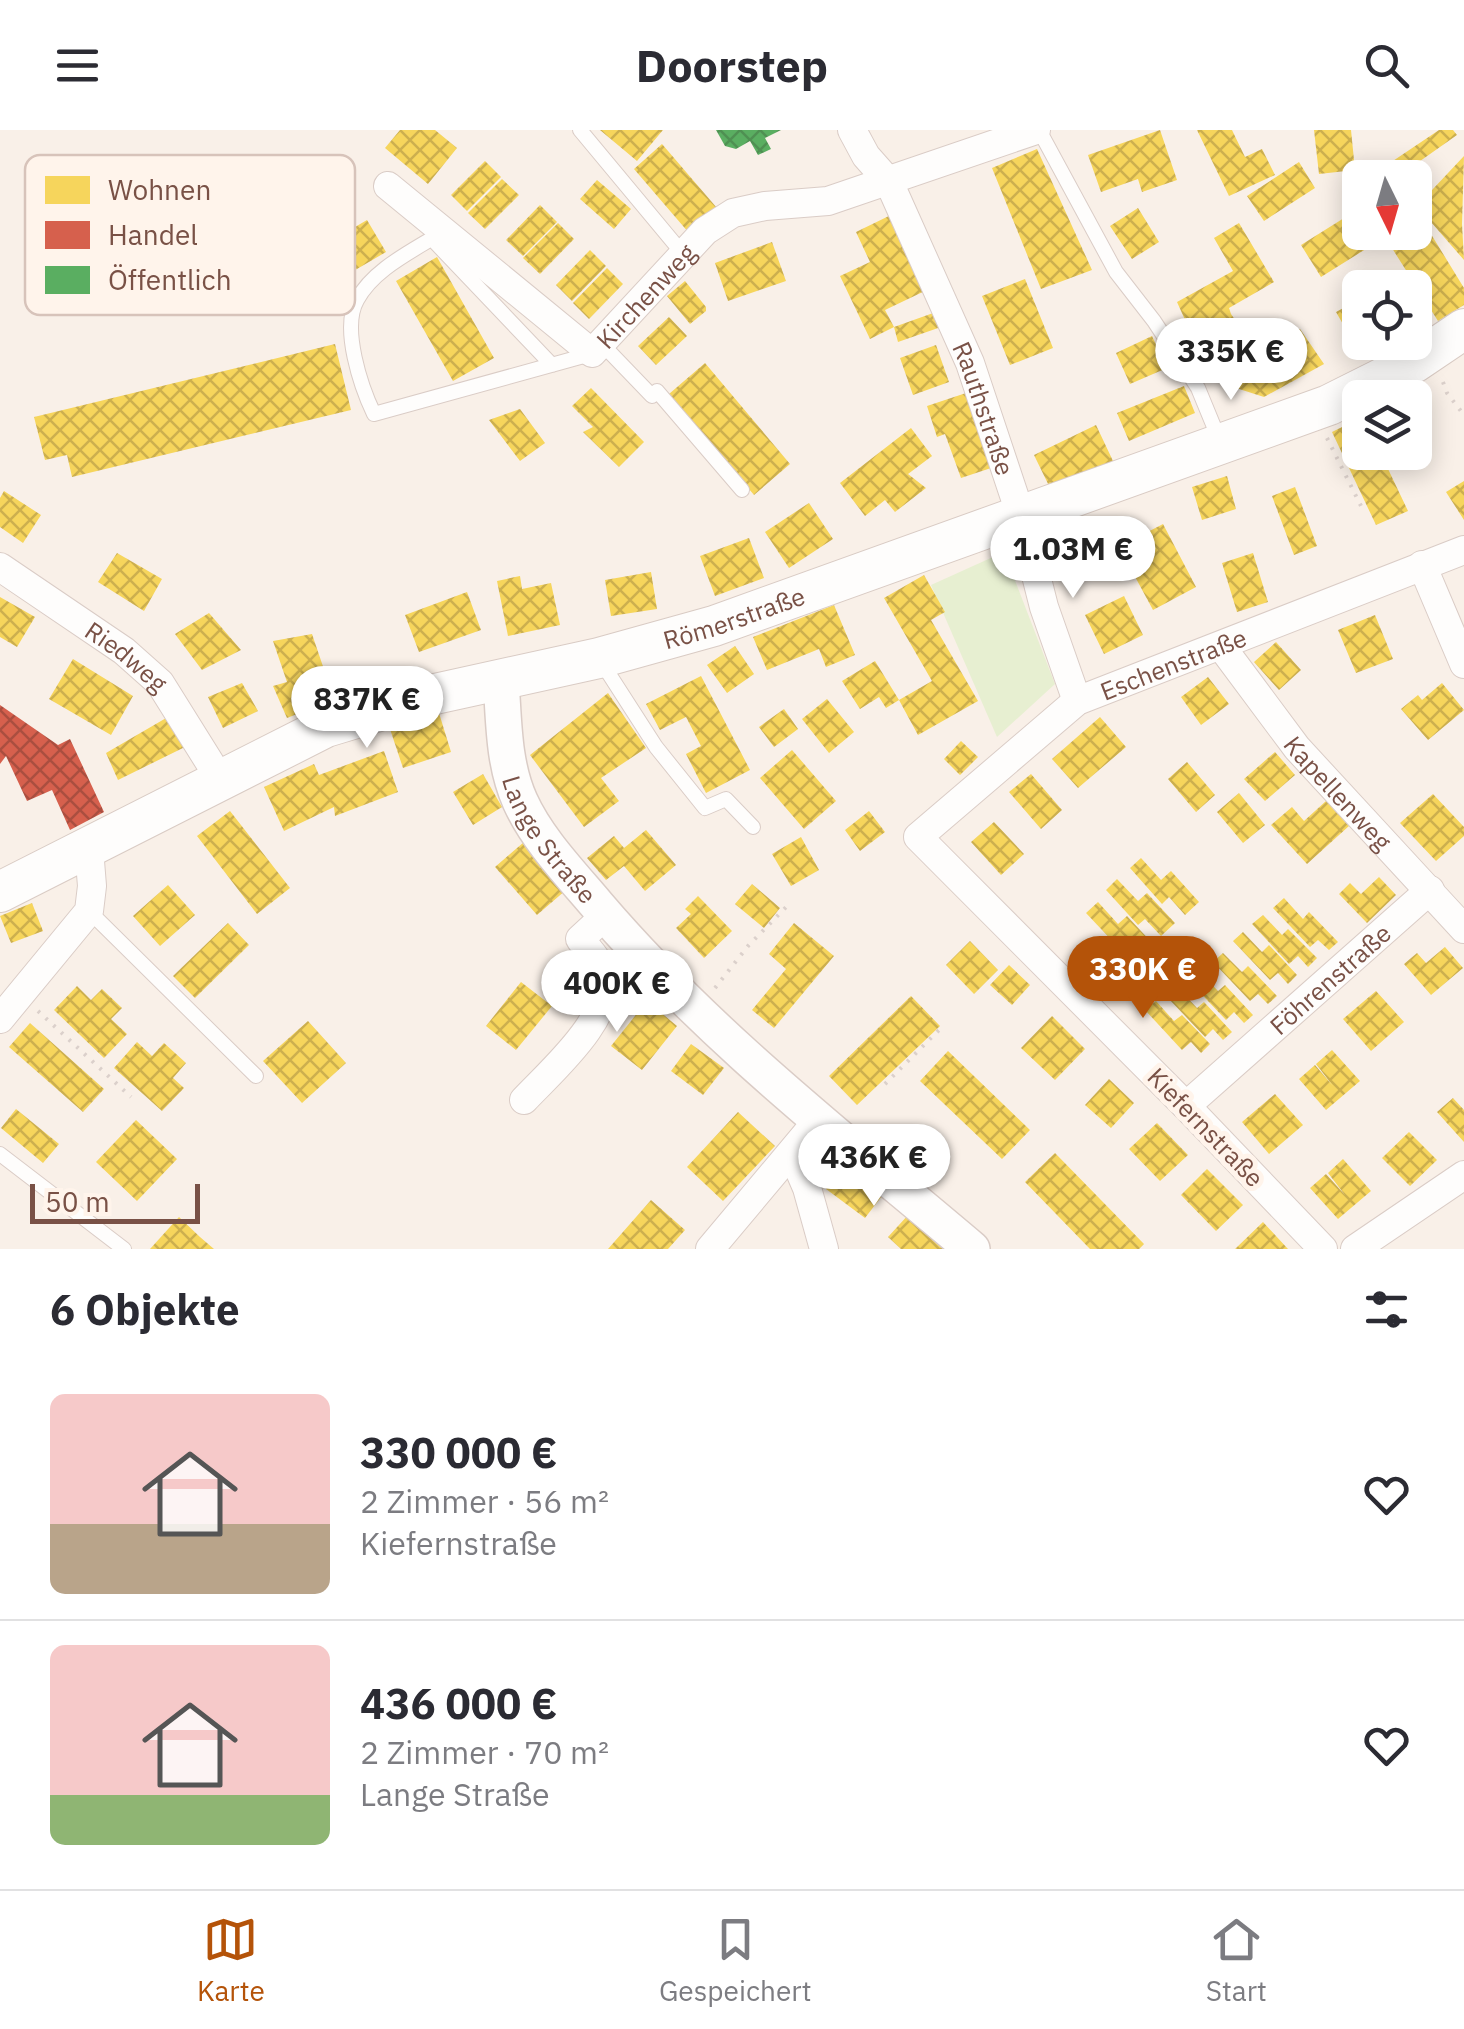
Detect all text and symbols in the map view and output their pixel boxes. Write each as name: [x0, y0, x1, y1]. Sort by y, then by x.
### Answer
text: Doorstep: [636, 36, 828, 94]
icon: menu: [50, 38, 105, 93]
icon: search: [1359, 38, 1414, 93]
legend: [25, 155, 355, 315]
north arrow: [1342, 160, 1432, 250]
map controls: [1342, 160, 1432, 470]
text: Wohnen: [108, 171, 211, 208]
text: Handel: [108, 216, 198, 253]
street label: Kirchenweg: [588, 236, 702, 355]
text: Öffentlich: [108, 261, 232, 298]
button: locate: [1342, 270, 1432, 360]
pin: 335K €: [1150, 318, 1312, 403]
text: 335K €: [1177, 329, 1285, 371]
street label: Rauthstraße: [946, 336, 1023, 479]
button: layers: [1342, 380, 1432, 470]
pin: 1.03M €: [981, 516, 1165, 601]
text: 1.03M €: [1012, 527, 1134, 569]
street label: Römerstraße: [659, 578, 809, 656]
street label: Riedweg: [79, 613, 175, 699]
street label: Eschenstraße: [1095, 620, 1251, 707]
pin: 837K €: [286, 666, 448, 751]
text: 837K €: [313, 677, 421, 719]
street label: Kapellenweg: [1277, 729, 1399, 857]
street label: Lange Straße: [495, 771, 604, 910]
street label: Föhrenstraße: [1262, 916, 1397, 1041]
pin: 330K €: [1062, 936, 1224, 1021]
text: 330K €: [1089, 947, 1197, 989]
pin: 400K €: [536, 950, 698, 1035]
text: 400K €: [563, 961, 671, 1003]
street label: Kiefernstraße: [1141, 1060, 1271, 1194]
pin: 436K €: [793, 1124, 955, 1209]
text: 436K €: [820, 1135, 928, 1177]
scale bar: [30, 1179, 200, 1224]
text: 50 m: [45, 1183, 110, 1220]
text: 6 Objekte: [50, 1282, 240, 1337]
icon: filters: [1359, 1282, 1414, 1337]
text: 330 000 €: [360, 1425, 557, 1480]
icon: home: [130, 1434, 250, 1554]
icon: heart: [1359, 1467, 1414, 1522]
text: 2 Zimmer · 56 m²: [360, 1480, 609, 1522]
text: Kiefernstraße: [360, 1522, 557, 1564]
text: 436 000 €: [360, 1676, 557, 1731]
icon: home: [130, 1685, 250, 1805]
icon: heart: [1359, 1718, 1414, 1773]
text: 2 Zimmer · 70 m²: [360, 1731, 609, 1773]
text: Lange Straße: [360, 1773, 550, 1815]
tab: Karte: [197, 1912, 265, 2009]
tab: Gespeichert: [659, 1912, 812, 2009]
tab: Start: [1206, 1912, 1267, 2009]

